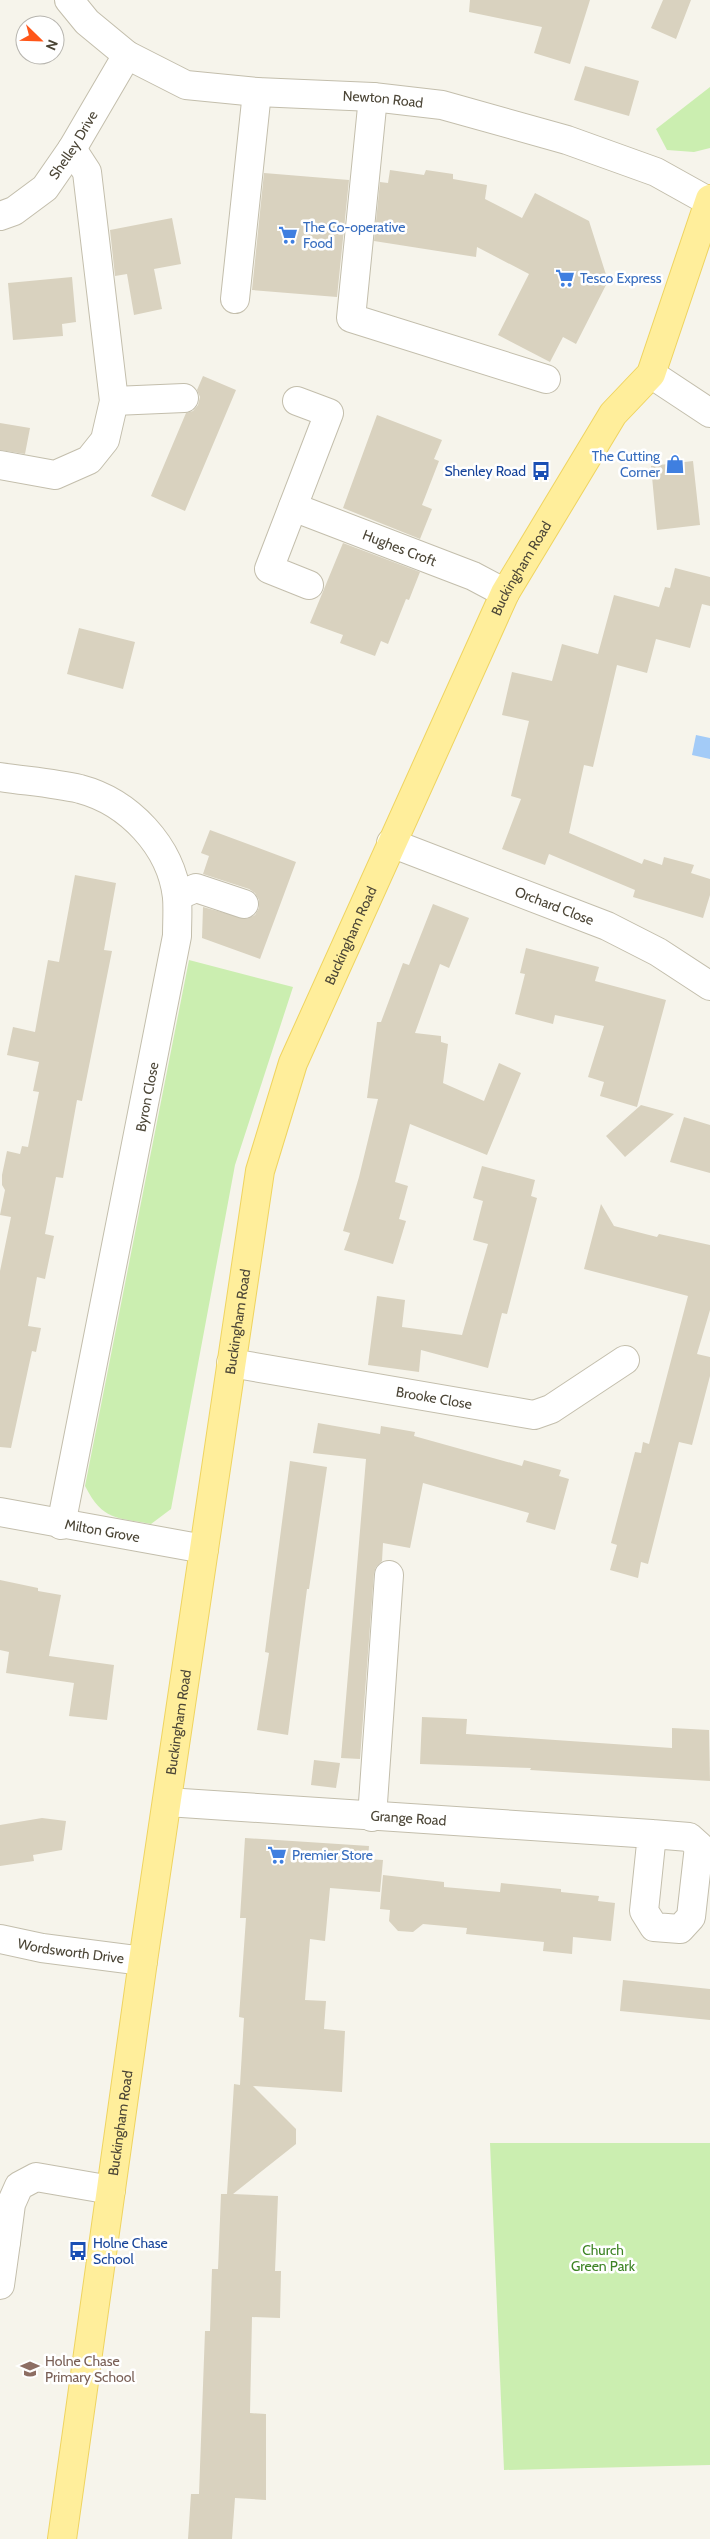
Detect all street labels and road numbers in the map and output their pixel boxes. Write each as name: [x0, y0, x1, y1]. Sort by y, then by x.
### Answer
street label: Newton Road: [342, 87, 424, 112]
street label: Shelley Drive: [45, 107, 102, 183]
street label: Buckingham Road: [487, 518, 555, 618]
street label: Hughes Croft: [360, 526, 439, 570]
street label: Orchard Close: [512, 882, 596, 929]
street label: Buckingham Road: [320, 883, 381, 988]
street label: Byron Close: [131, 1061, 163, 1133]
street label: Buckingham Road: [221, 1268, 254, 1375]
street label: Brooke Close: [395, 1382, 473, 1413]
street label: Milton Grove: [63, 1515, 141, 1546]
street label: Buckingham Road: [162, 1668, 195, 1776]
street label: Grange Road: [370, 1806, 447, 1829]
street label: Wordsworth Drive: [16, 1934, 125, 1967]
street label: Buckingham Road: [104, 2069, 137, 2177]

